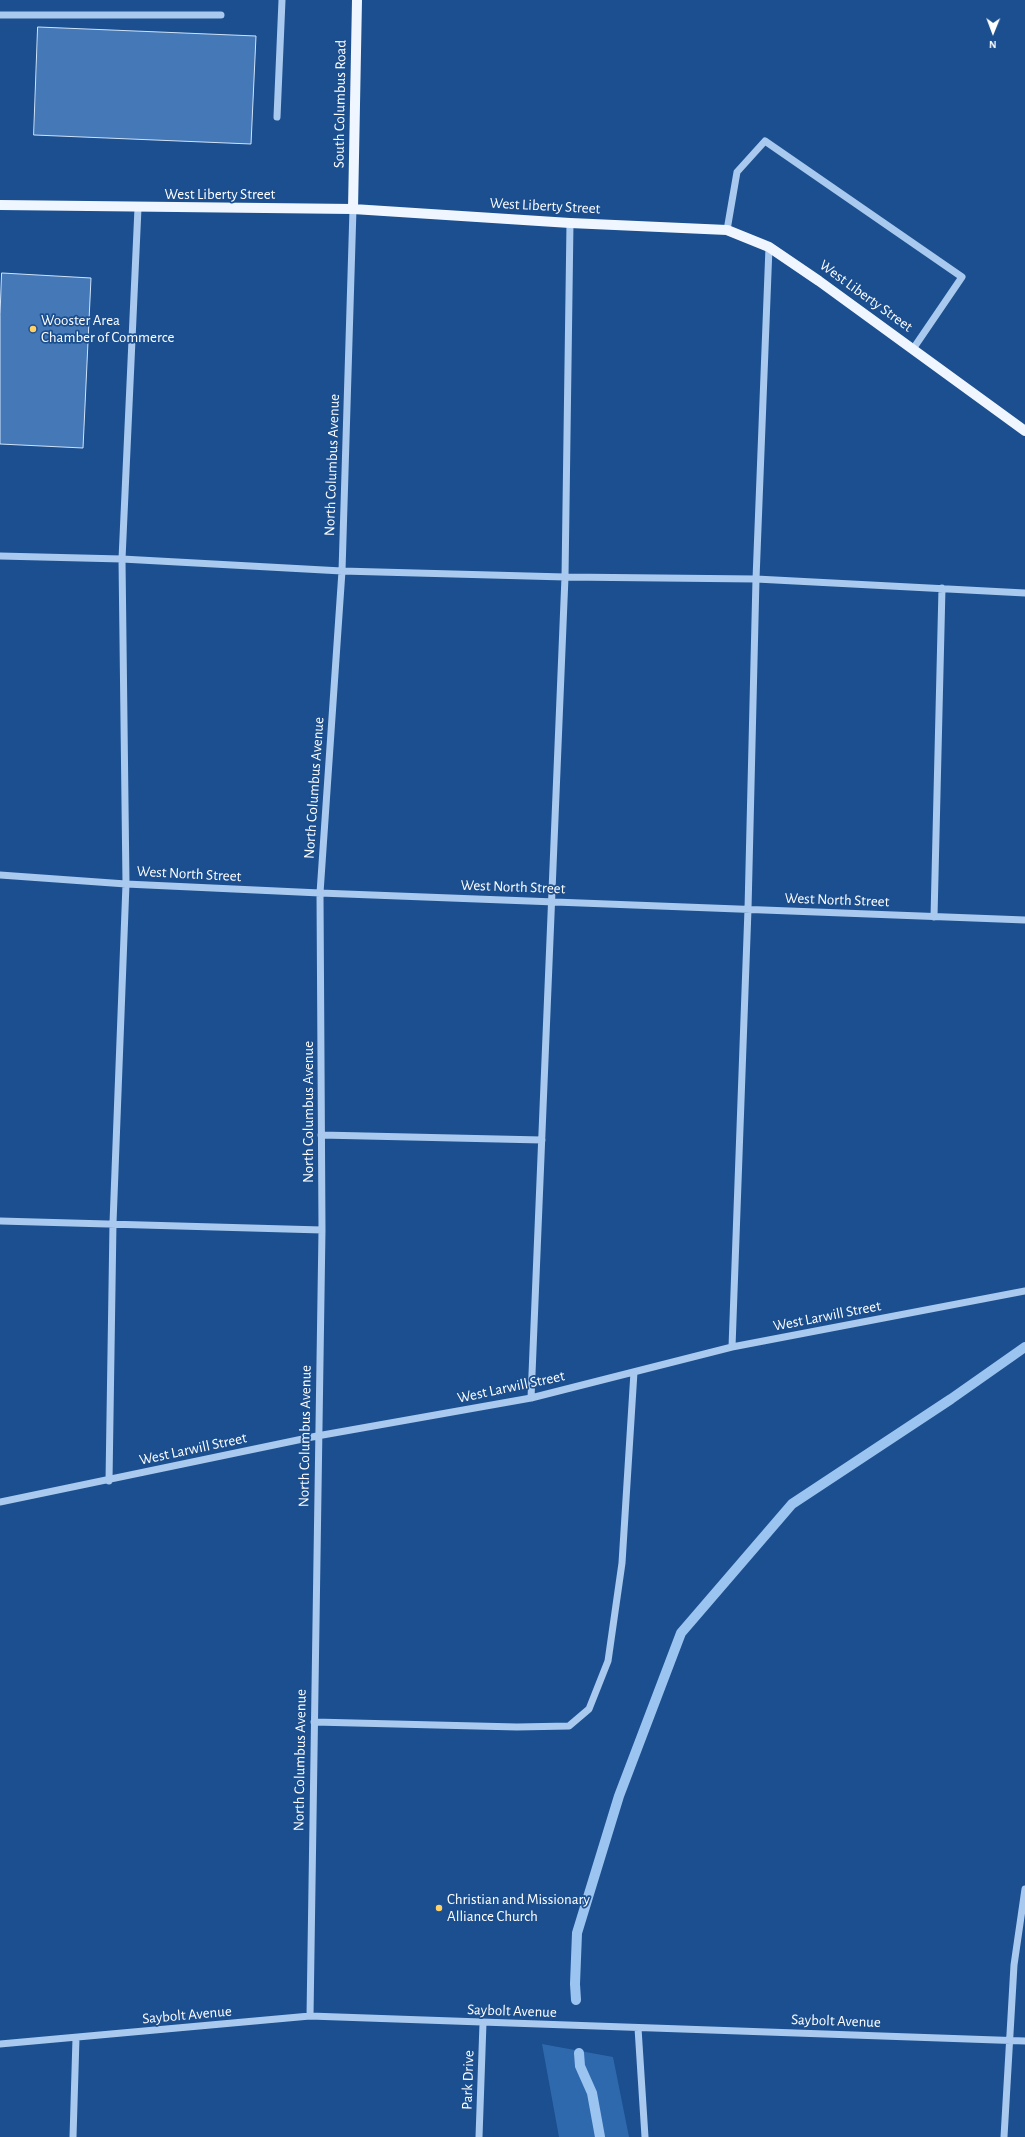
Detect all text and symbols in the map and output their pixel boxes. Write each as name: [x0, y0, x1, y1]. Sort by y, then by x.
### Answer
north arrow: [973, 12, 1013, 52]
text: N: [989, 39, 997, 50]
street label: South Columbus Road: [330, 40, 350, 168]
street label: West Liberty Street: [165, 185, 275, 203]
street label: West Liberty Street: [489, 194, 601, 218]
street label: West Liberty Street: [816, 256, 916, 336]
place label: Wooster Area Chamber of Commerce: [41, 311, 174, 346]
marker: Wooster Area Chamber of Commerce: [28, 324, 38, 334]
street label: North Columbus Avenue: [321, 394, 343, 536]
street label: North Columbus Avenue: [300, 716, 328, 860]
street label: West North Street: [136, 862, 242, 886]
street label: West North Street: [460, 876, 566, 898]
street label: West North Street: [784, 889, 890, 911]
street label: North Columbus Avenue: [299, 1041, 317, 1183]
street label: West Larwill Street: [772, 1297, 882, 1335]
street label: North Columbus Avenue: [295, 1365, 315, 1507]
street label: West Larwill Street: [456, 1367, 566, 1407]
street label: West Larwill Street: [138, 1429, 248, 1469]
street label: North Columbus Avenue: [290, 1689, 310, 1831]
place label: Christian and Missionary Alliance Church: [447, 1890, 590, 1925]
marker: Christian and Missionary Alliance Church: [434, 1903, 444, 1913]
street label: Saybolt Avenue: [467, 2000, 557, 2022]
street label: Saybolt Avenue: [142, 2002, 232, 2028]
street label: Saybolt Avenue: [791, 2010, 881, 2032]
street label: Park Drive: [458, 2050, 478, 2110]

